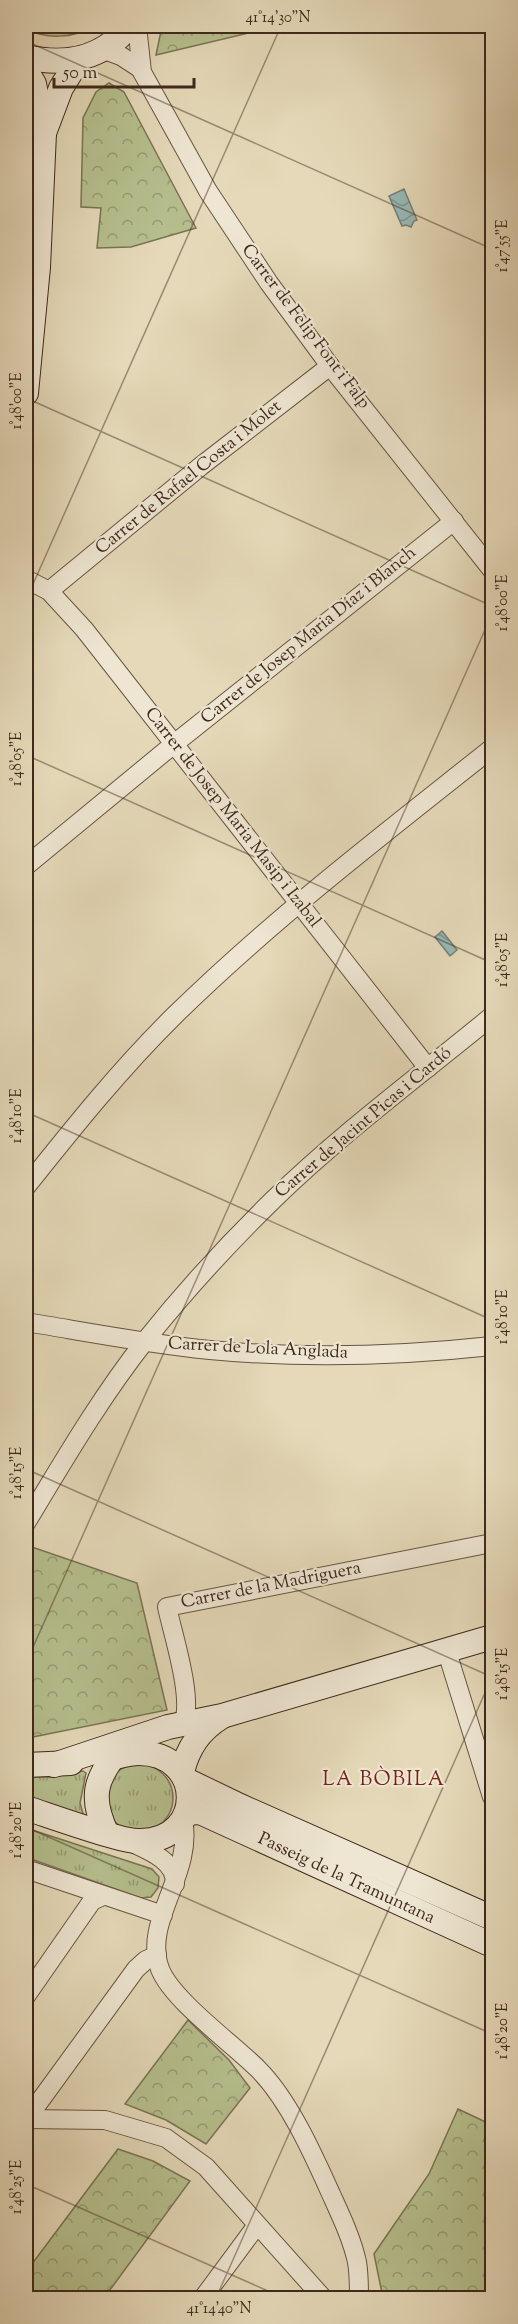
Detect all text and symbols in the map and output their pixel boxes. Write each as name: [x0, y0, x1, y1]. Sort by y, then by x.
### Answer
text: 41°14'30"N: [246, 8, 310, 29]
scale bar: [54, 51, 194, 89]
text: 50 m: [62, 61, 98, 87]
text: 1°47'55"E: [493, 220, 514, 272]
street label: Carrer de Felip Font i Falp: [234, 239, 376, 415]
text: 1°48'00"E: [7, 372, 28, 430]
street label: Carrer de Rafael Costa i Molet: [90, 395, 288, 561]
street label: Carrer de Josep Maria Díaz i Blanch: [196, 540, 423, 731]
text: 1°48'00"E: [493, 574, 514, 632]
street label: Carrer de Josep Maria Masip i Izabal: [138, 702, 326, 934]
text: 1°48'05"E: [7, 732, 28, 786]
text: 1°48'05"E: [493, 933, 514, 987]
street label: Carrer de Jacint Picas i Cardó: [270, 1041, 458, 1205]
text: 1°48'10"E: [7, 1089, 28, 1143]
text: 1°48'10"E: [493, 1290, 514, 1344]
street label: Carrer de Lola Anglada: [167, 1331, 349, 1367]
text: 1°48'15"E: [7, 1447, 28, 1499]
street label: Carrer de la Madriguera: [179, 1556, 363, 1616]
text: 1°48'15"E: [493, 1648, 514, 1700]
district label: LA BÒBILA: [322, 1765, 446, 1795]
text: 1°48'20"E: [7, 1802, 28, 1858]
street label: Passeig de la Tramuntana: [253, 1826, 439, 1932]
text: 1°48'20"E: [493, 2003, 514, 2059]
text: 1°48'25"E: [7, 2160, 28, 2214]
text: 41°14'40"N: [187, 2299, 251, 2320]

